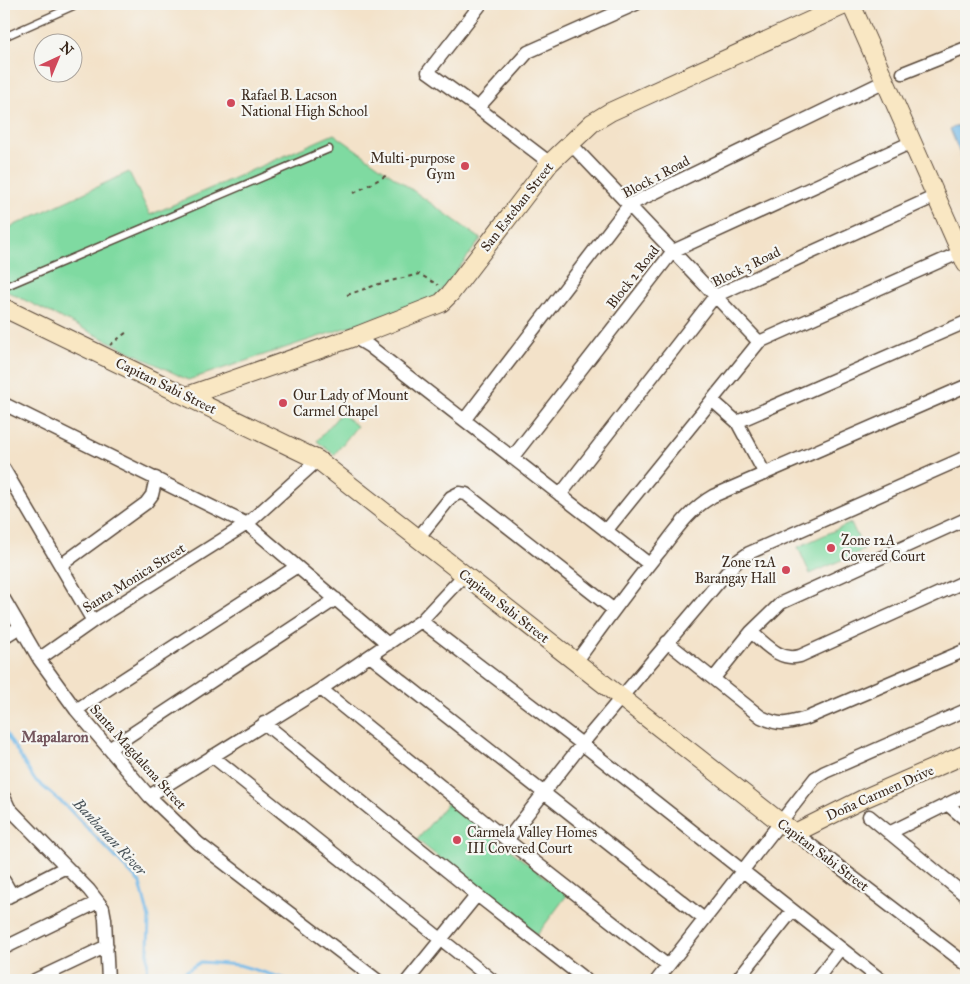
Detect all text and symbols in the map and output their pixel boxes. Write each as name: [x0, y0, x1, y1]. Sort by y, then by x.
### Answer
north arrow: [32, 32, 82, 82]
text: N: [57, 39, 77, 59]
place label: Rafael B. Lacson National High School: [241, 87, 368, 120]
marker: Rafael B. Lacson National High School: [225, 97, 237, 109]
place label: Multi-purpose Gym: [370, 150, 455, 183]
street label: Block 1 Road: [619, 152, 693, 202]
street label: San Esteban Street: [477, 159, 557, 255]
marker: Multi-purpose Gym: [459, 160, 471, 172]
street label: Block 2 Road: [603, 242, 663, 312]
street label: Block 3 Road: [709, 243, 783, 291]
street label: Capitan Sabi Street: [113, 354, 219, 418]
place label: Our Lady of Mount Carmel Chapel: [293, 387, 408, 420]
marker: Our Lady of Mount Carmel Chapel: [277, 397, 289, 409]
place label: Zone 12A Covered Court: [841, 532, 925, 565]
street label: Santa Monica Street: [80, 540, 188, 616]
marker: Zone 12A Covered Court: [825, 542, 837, 554]
place label: Zone 12A Barangay Hall: [695, 554, 777, 587]
marker: Zone 12A Barangay Hall: [780, 564, 792, 576]
street label: Capitan Sabi Street: [455, 565, 553, 647]
street label: Santa Magdalena Street: [86, 701, 190, 813]
district label: Mapalaron: [21, 728, 90, 747]
street label: Doña Carmen Drive: [824, 762, 937, 824]
water label: Banbanan River: [69, 794, 151, 880]
street label: Capitan Sabi Street: [774, 815, 872, 895]
place label: Carmela Valley Homes III Covered Court: [467, 824, 597, 857]
marker: Carmela Valley Homes III Covered Court: [451, 834, 463, 846]

